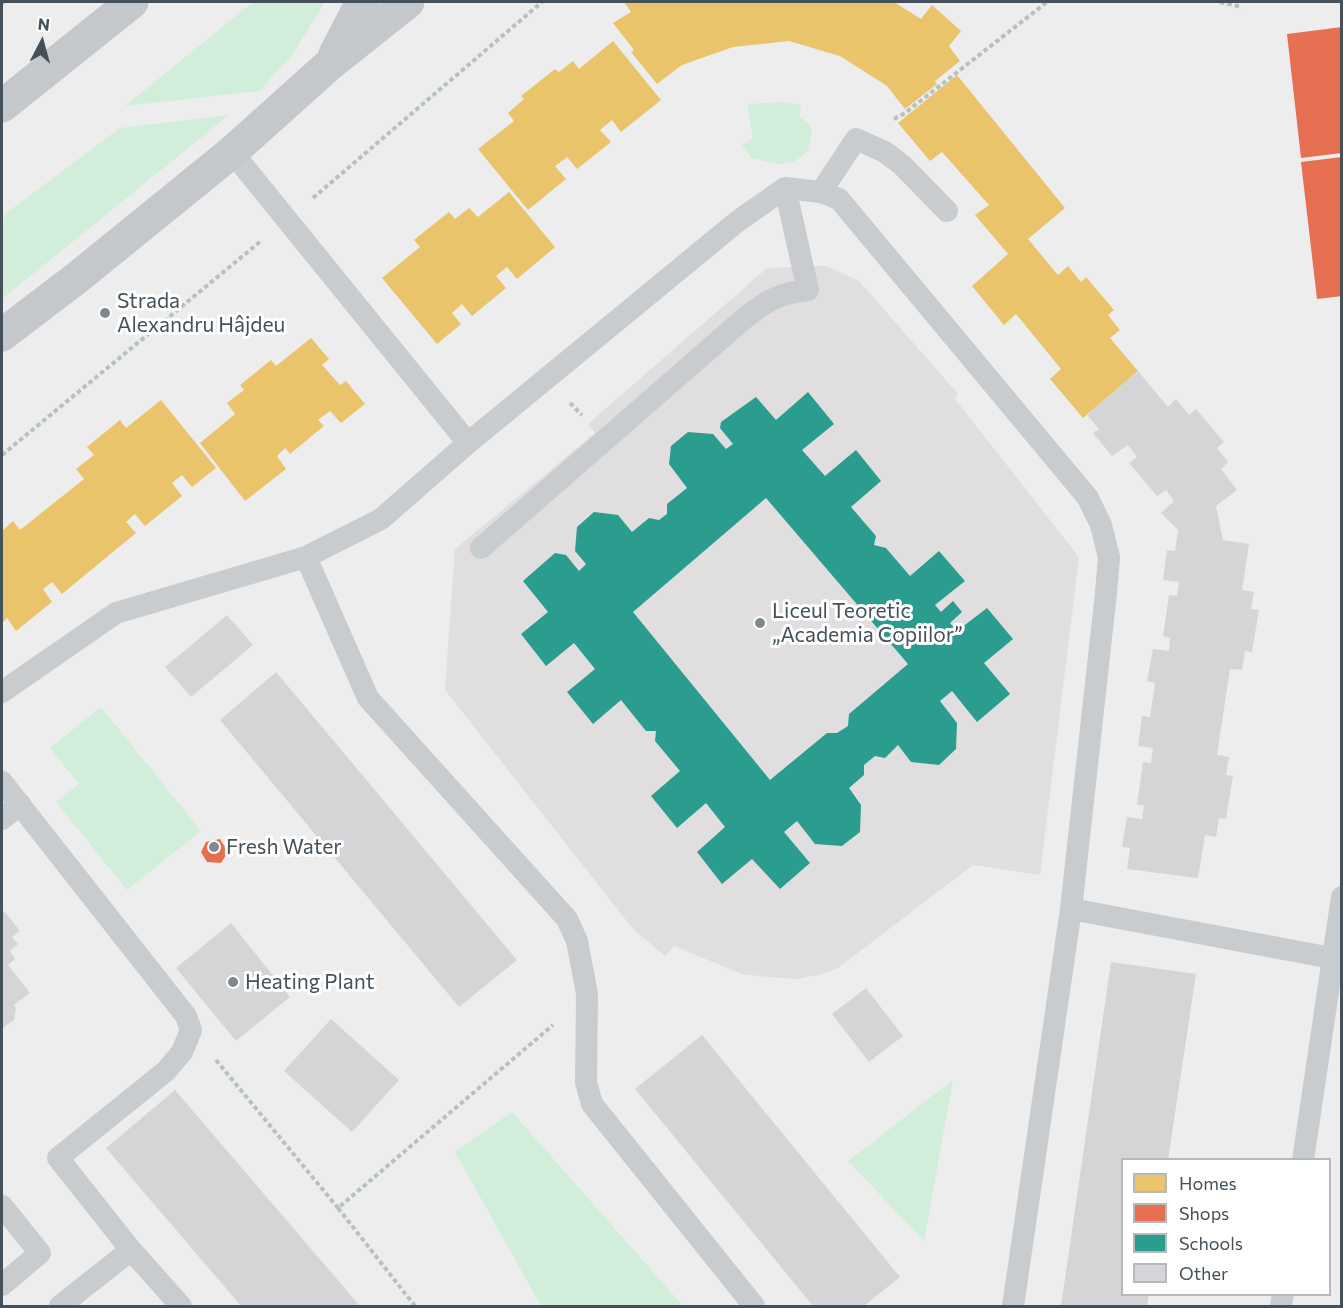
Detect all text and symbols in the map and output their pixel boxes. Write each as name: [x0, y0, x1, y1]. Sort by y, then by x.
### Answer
north arrow: [12, 12, 72, 72]
text: N: [37, 14, 51, 34]
place label: Strada Alexandru Hâjdeu: [117, 288, 285, 338]
marker: Strada Alexandru Hâjdeu: [98, 306, 112, 320]
place label: Liceul Teoretic „Academia Copiilor”: [772, 598, 963, 648]
marker: Liceul Teoretic „Academia Copiilor”: [753, 616, 767, 630]
place label: Fresh Water: [226, 834, 342, 860]
marker: Fresh Water: [207, 840, 221, 854]
place label: Heating Plant: [245, 969, 374, 995]
marker: Heating Plant: [226, 975, 240, 989]
legend: [1121, 1158, 1331, 1296]
text: Homes: [1179, 1172, 1237, 1194]
text: Shops: [1179, 1202, 1229, 1224]
text: Schools: [1179, 1232, 1243, 1254]
text: Other: [1179, 1262, 1228, 1284]

